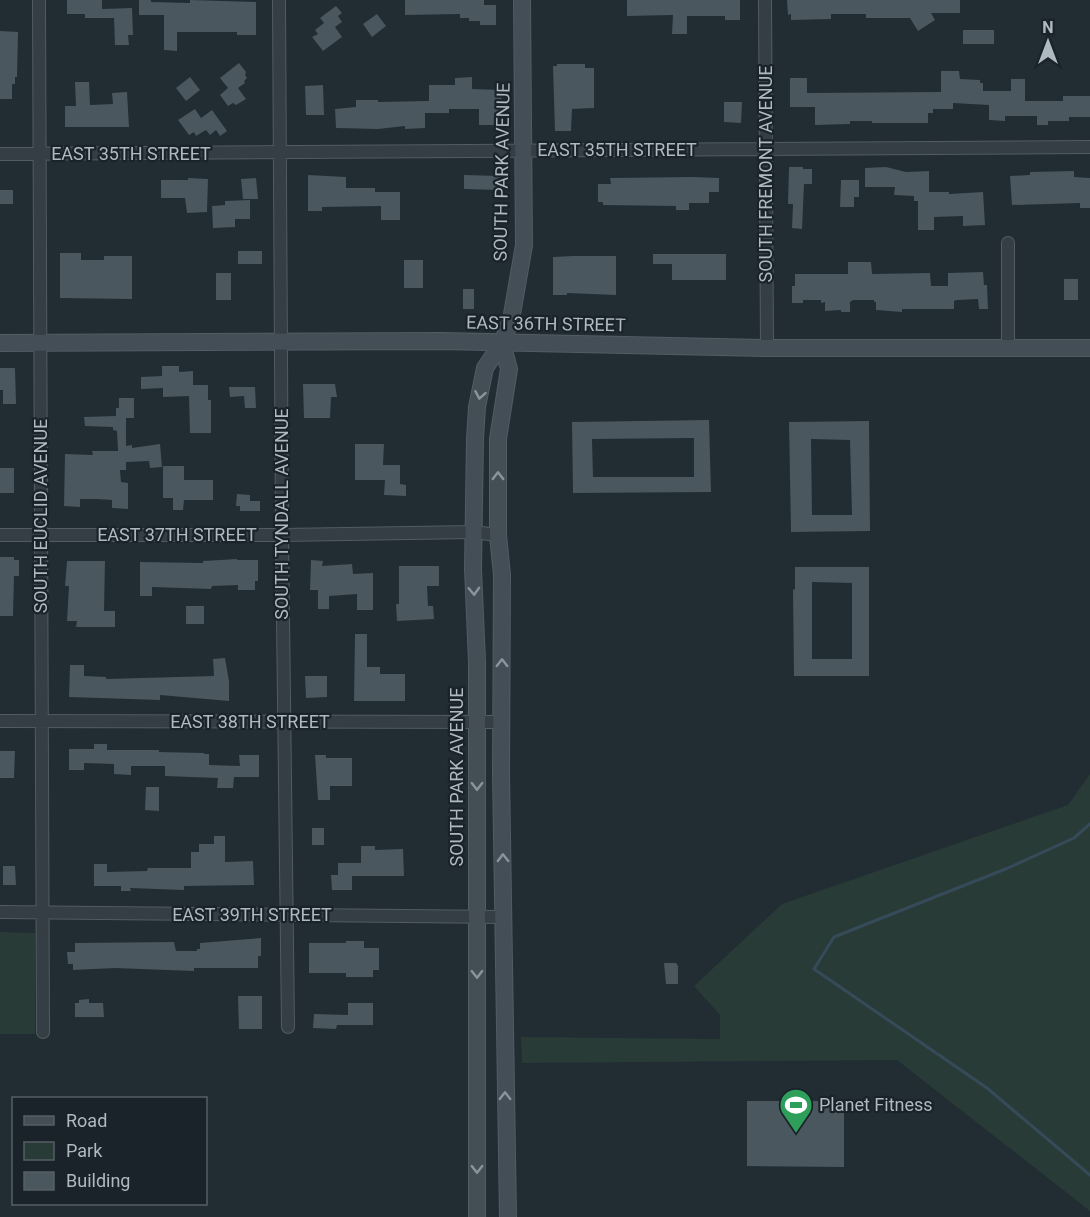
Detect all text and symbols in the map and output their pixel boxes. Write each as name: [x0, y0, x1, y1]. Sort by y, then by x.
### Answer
north arrow: [1018, 12, 1078, 72]
text: N: [1042, 18, 1054, 37]
street label: SOUTH FREMONT AVENUE: [755, 65, 776, 283]
street label: SOUTH PARK AVENUE: [489, 82, 514, 262]
street label: EAST 35TH STREET: [537, 139, 697, 160]
street label: EAST 35TH STREET: [51, 143, 211, 164]
street label: EAST 36TH STREET: [466, 312, 626, 335]
one-way arrow: [474, 390, 487, 400]
street label: SOUTH TYNDALL AVENUE: [271, 408, 292, 620]
street label: SOUTH EUCLID AVENUE: [30, 419, 51, 613]
one-way arrow: [492, 472, 504, 481]
street label: EAST 37TH STREET: [97, 524, 257, 545]
one-way arrow: [467, 586, 480, 595]
one-way arrow: [496, 659, 508, 668]
street label: SOUTH PARK AVENUE: [446, 688, 467, 866]
street label: EAST 38TH STREET: [170, 711, 330, 732]
one-way arrow: [471, 781, 483, 790]
one-way arrow: [497, 854, 509, 863]
street label: EAST 39TH STREET: [172, 904, 332, 925]
one-way arrow: [471, 970, 483, 979]
sports icon: Planet Fitness: [778, 1087, 814, 1134]
one-way arrow: [499, 1091, 511, 1100]
place label: Planet Fitness: [819, 1094, 933, 1115]
legend: [12, 1097, 207, 1205]
text: Road: [66, 1110, 107, 1131]
text: Park: [66, 1140, 103, 1161]
one-way arrow: [471, 1165, 483, 1174]
text: Building: [66, 1170, 130, 1191]

